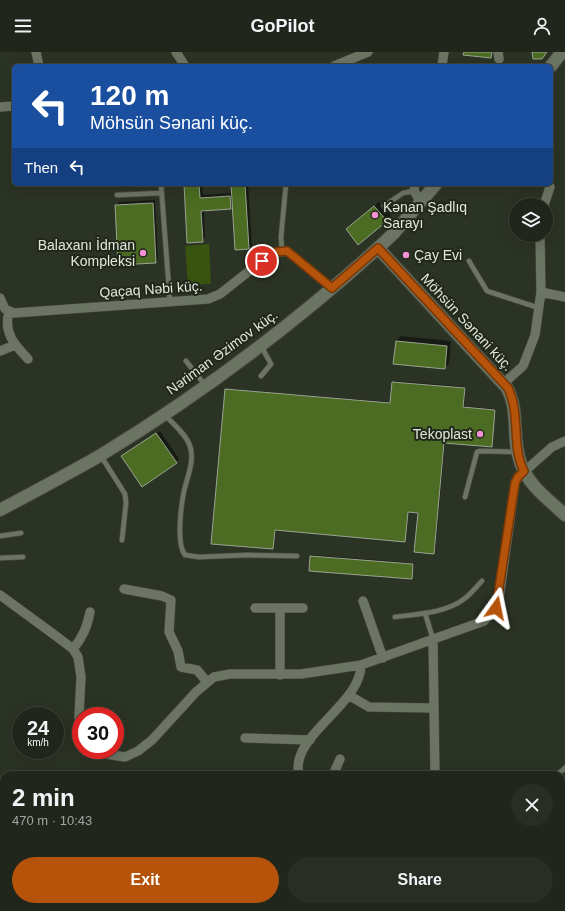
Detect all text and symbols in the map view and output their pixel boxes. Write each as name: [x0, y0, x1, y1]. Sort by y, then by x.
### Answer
icon: menu: [12, 15, 34, 37]
icon: person: [531, 15, 553, 37]
text: GoPilot: [251, 16, 315, 36]
icon: left: [24, 80, 76, 132]
text: 120 m: [90, 80, 169, 111]
text: Möhsün Sənani küç.: [90, 113, 253, 133]
icon: left: [66, 156, 88, 178]
text: Then: [24, 159, 58, 176]
map controls: [509, 198, 553, 242]
button: layers: [509, 198, 553, 242]
place label: Kənan Şadlıq Sarayı: [383, 199, 467, 231]
marker: Kənan Şadlıq Sarayı: [370, 210, 380, 220]
place label: Balaxanı İdman Kompleksi: [38, 236, 135, 269]
pin: [245, 244, 279, 278]
place label: Çay Evi: [414, 247, 462, 263]
marker: Balaxanı İdman Kompleksi: [138, 248, 148, 258]
icon: arrive: [251, 250, 273, 272]
marker: Çay Evi: [401, 250, 411, 260]
street label: Möhsün Sənani küç.: [418, 270, 516, 374]
street label: Qaçaq Nəbi küç.: [99, 277, 203, 301]
street label: Nəriman Əzimov küç.: [163, 306, 281, 398]
place label: Tekoplast: [413, 426, 472, 442]
marker: Tekoplast: [475, 429, 485, 439]
position arrow: [475, 587, 517, 629]
speed limit sign: 30: [72, 707, 124, 759]
text: 24: [27, 717, 49, 739]
text: km/h: [27, 737, 49, 748]
text: 2 min: [12, 784, 75, 811]
button: close: [511, 784, 553, 826]
text: 470 m · 10:43: [12, 813, 92, 828]
button: Exit: [12, 857, 279, 903]
button: Share: [287, 857, 553, 903]

